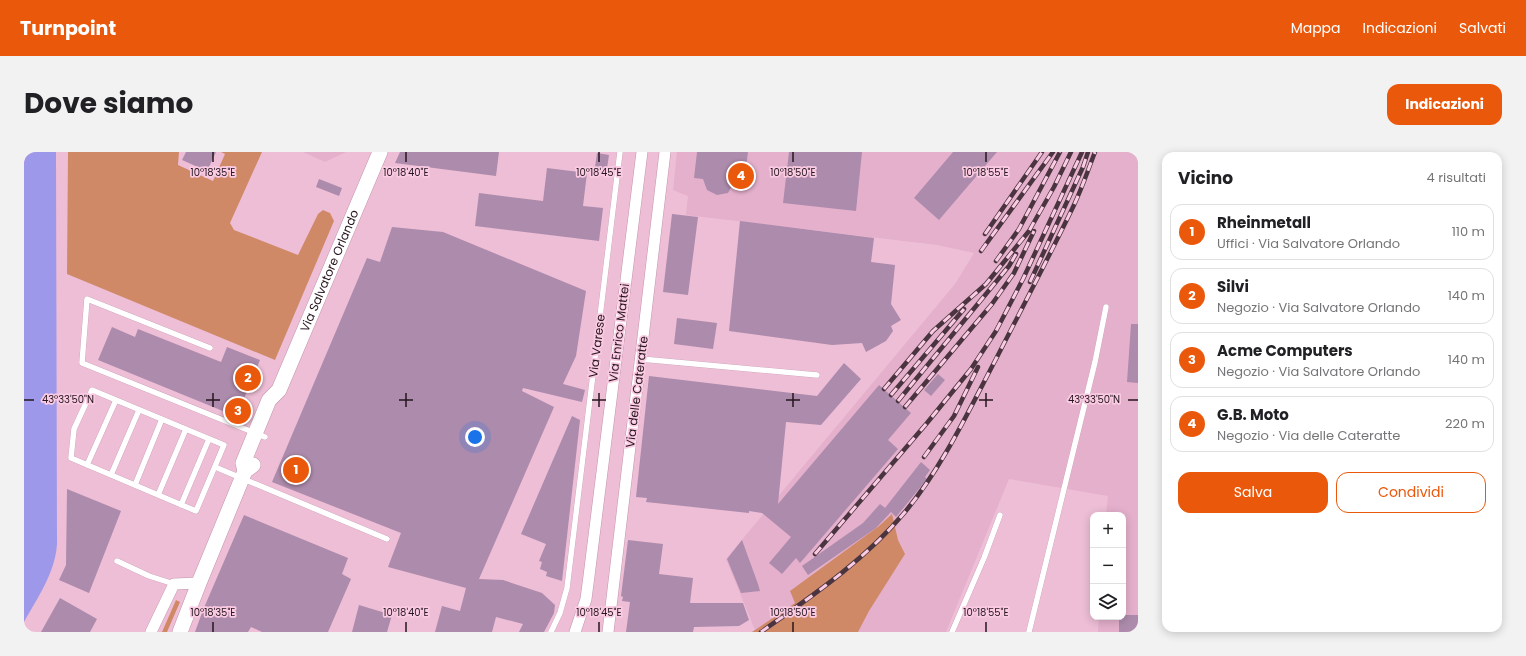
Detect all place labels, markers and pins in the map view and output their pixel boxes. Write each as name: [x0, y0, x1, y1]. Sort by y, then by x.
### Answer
pin: 4: [728, 161, 754, 191]
pin: 2: [235, 363, 261, 393]
pin: 3: [225, 396, 251, 426]
pin: 1: [283, 455, 309, 485]

